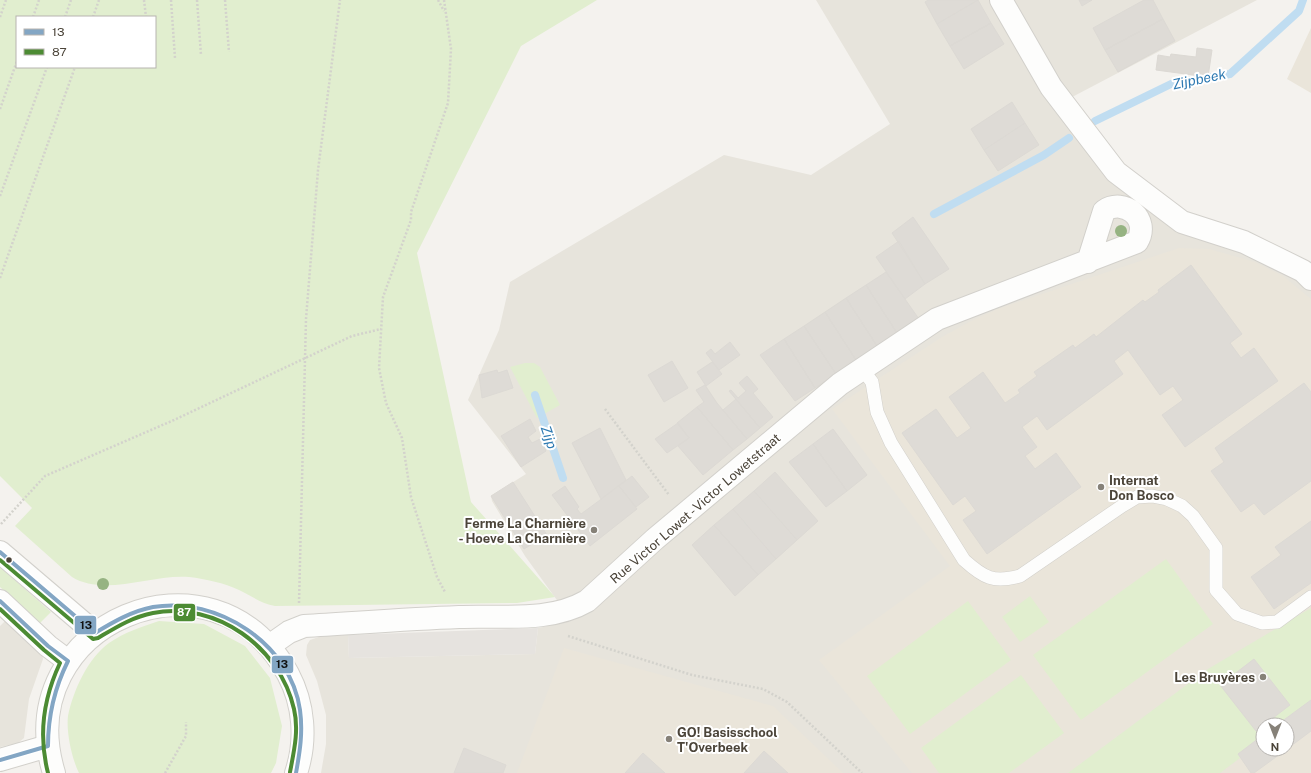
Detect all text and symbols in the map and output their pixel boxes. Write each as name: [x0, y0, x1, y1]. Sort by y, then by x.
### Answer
legend: [16, 16, 156, 68]
text: 13: [52, 25, 64, 39]
text: 87: [52, 45, 67, 59]
water label: Zijpbeek: [1171, 65, 1228, 92]
water label: Zijp: [538, 423, 560, 451]
street label: Rue Victor Lowet - Victor Lowetstraat: [607, 430, 784, 586]
place label: Internat Don Bosco: [1109, 473, 1174, 503]
marker: Internat Don Bosco: [1096, 482, 1106, 492]
place label: Ferme La Charnière - Hoeve La Charnière: [458, 516, 586, 546]
marker: Ferme La Charnière - Hoeve La Charnière: [589, 525, 599, 535]
unlabelled marker: [4, 555, 14, 565]
line badge: 87: [173, 603, 196, 622]
text: 87: [177, 606, 191, 618]
line badge: 13: [74, 615, 97, 635]
text: 13: [80, 619, 92, 631]
line badge: 13: [271, 655, 294, 674]
text: 13: [276, 658, 288, 670]
place label: Les Bruyères: [1174, 670, 1255, 685]
marker: Les Bruyères: [1258, 672, 1268, 682]
north arrow: [1255, 717, 1295, 757]
place label: GO! Basisschool T'Overbeek: [677, 725, 778, 755]
marker: GO! Basisschool T'Overbeek: [664, 734, 674, 744]
text: N: [1271, 741, 1279, 753]

